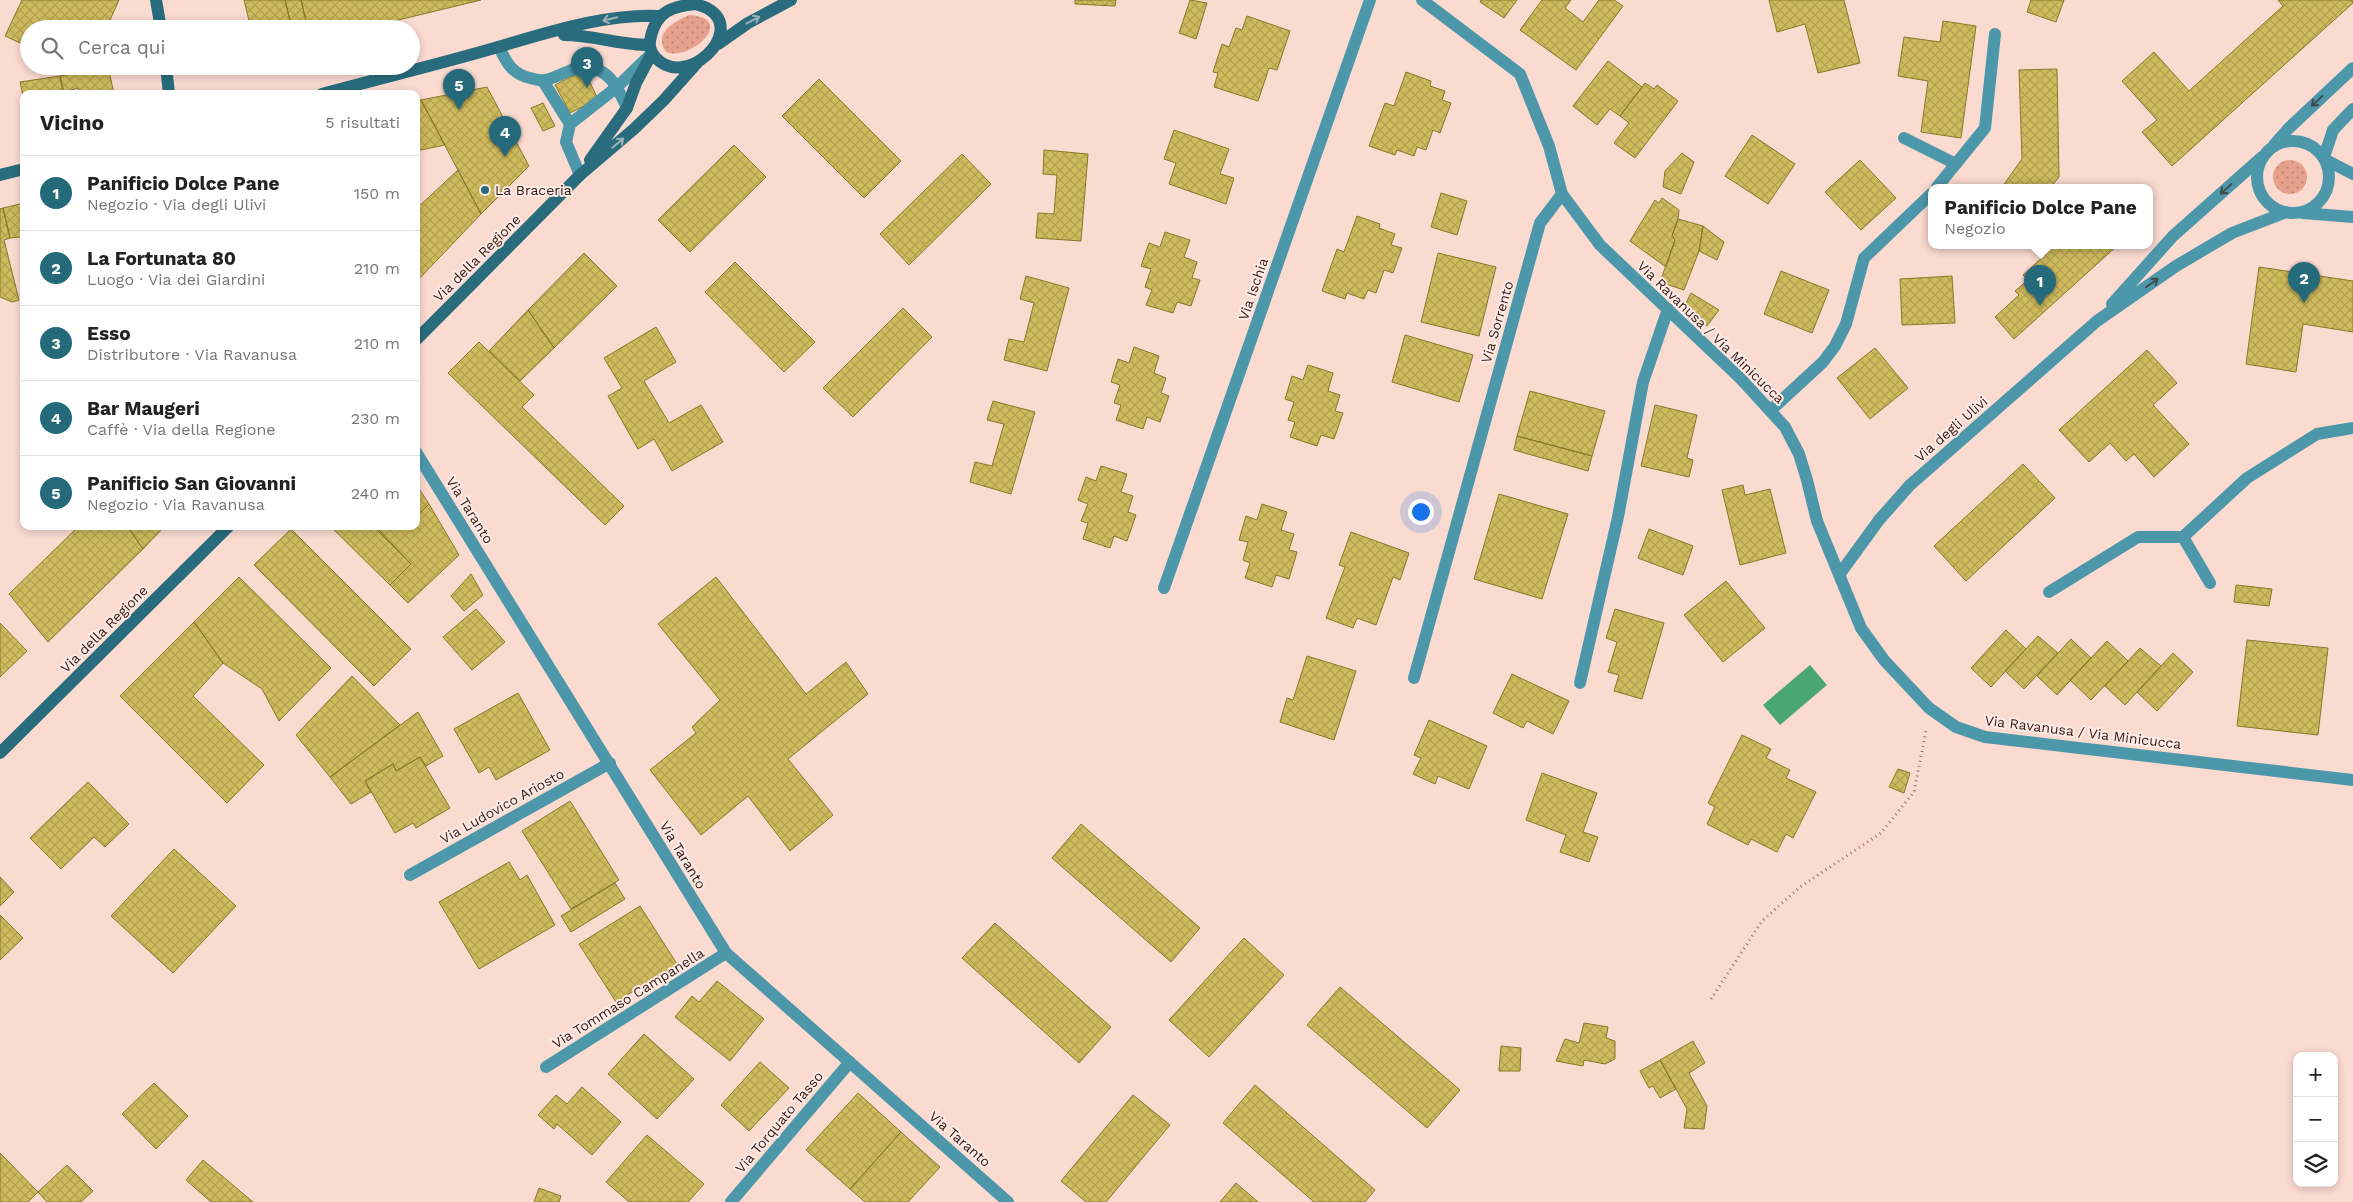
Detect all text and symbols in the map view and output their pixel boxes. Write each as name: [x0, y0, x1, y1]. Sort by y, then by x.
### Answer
one-way arrow: [602, 15, 618, 24]
one-way arrow: [746, 15, 761, 25]
search box: [20, 20, 420, 75]
icon: search: [38, 34, 66, 62]
text: Cerca qui: [78, 36, 166, 59]
pin: 3: [571, 47, 603, 88]
pin: 5: [443, 69, 475, 110]
one-way arrow: [2311, 95, 2324, 107]
text: Vicino: [40, 110, 104, 135]
text: 5 risultati: [325, 113, 400, 132]
pin: 4: [489, 116, 521, 157]
one-way arrow: [611, 138, 624, 149]
text: Panificio Dolce Pane: [87, 172, 279, 195]
place label: La Braceria: [495, 182, 572, 198]
one-way arrow: [2220, 183, 2233, 195]
text: 1: [53, 184, 59, 203]
text: 150 m: [354, 184, 400, 203]
marker: La Braceria: [479, 184, 491, 196]
popup: [1928, 184, 2153, 249]
text: Negozio · Via degli Ulivi: [87, 195, 266, 214]
text: Panificio Dolce Pane: [1944, 196, 2137, 219]
street label: Via della Regione: [430, 211, 524, 305]
text: Negozio: [1944, 219, 2006, 238]
text: La Fortunata 80: [87, 247, 236, 270]
street label: Via Ischia: [1235, 256, 1271, 322]
street label: Via Ravanusa / Via Minicucca: [1634, 257, 1788, 407]
text: 2: [51, 259, 61, 278]
text: 210 m: [354, 259, 400, 278]
pin: 2: [2288, 262, 2320, 303]
pin: 1: [2024, 265, 2056, 306]
text: Luogo · Via dei Giardini: [87, 270, 265, 289]
one-way arrow: [2145, 278, 2159, 288]
street label: Via Sorrento: [1478, 279, 1516, 365]
text: Esso: [87, 322, 131, 345]
text: 3: [51, 334, 61, 353]
text: 210 m: [354, 334, 400, 353]
text: Distributore · Via Ravanusa: [87, 345, 297, 364]
street label: Via degli Ulivi: [1911, 393, 1991, 465]
text: Bar Maugeri: [87, 397, 200, 420]
text: 4: [51, 409, 61, 428]
text: 230 m: [351, 409, 400, 428]
text: Caffè · Via della Regione: [87, 420, 276, 439]
text: Panificio San Giovanni: [87, 472, 296, 495]
street label: Via Taranto: [443, 474, 497, 546]
text: 5: [51, 484, 61, 503]
text: 240 m: [351, 484, 400, 503]
text: Negozio · Via Ravanusa: [87, 495, 265, 514]
your location: [1408, 499, 1434, 525]
street label: Via della Regione: [57, 582, 151, 676]
street label: Via Ravanusa / Via Minicucca: [1984, 712, 2182, 752]
street label: Via Ludovico Ariosto: [437, 765, 567, 847]
street label: Via Taranto: [657, 818, 709, 892]
street label: Via Tommaso Campanella: [549, 945, 707, 1051]
map controls: [2293, 1052, 2338, 1187]
button: +: [2293, 1052, 2338, 1097]
street label: Via Torquato Tasso: [732, 1068, 826, 1176]
button: −: [2293, 1097, 2338, 1142]
street label: Via Taranto: [926, 1108, 994, 1170]
button: layers: [2293, 1142, 2338, 1187]

